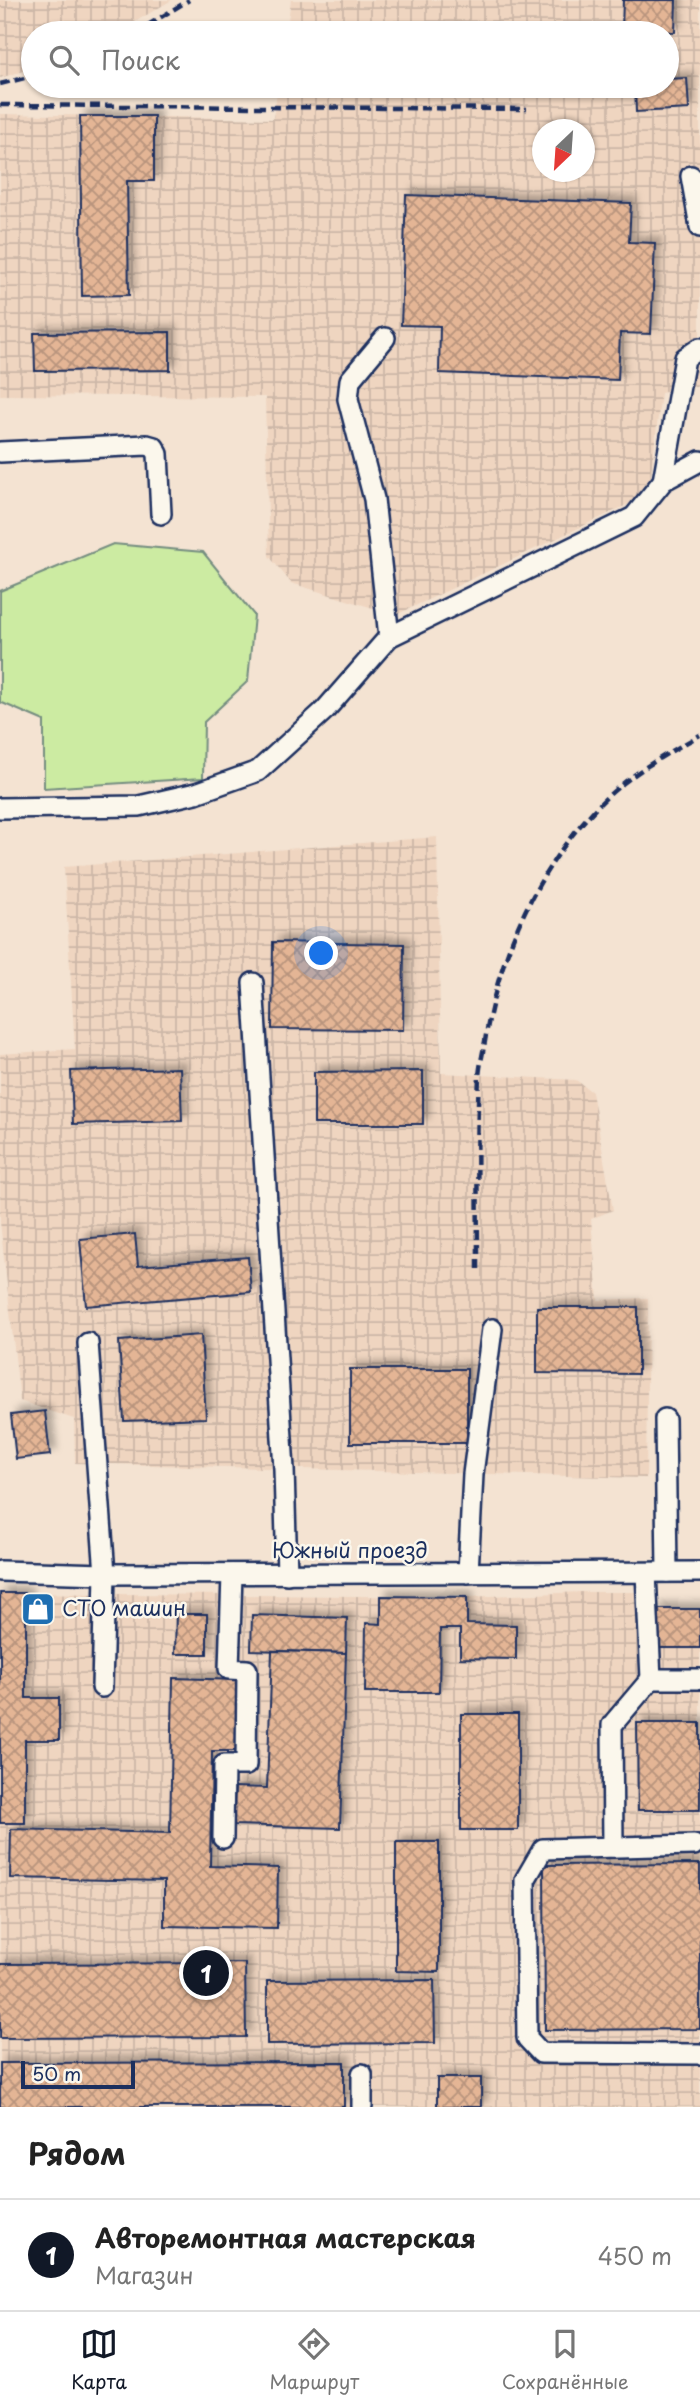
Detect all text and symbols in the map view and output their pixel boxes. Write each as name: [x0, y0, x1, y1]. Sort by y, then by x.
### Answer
search box: [21, 21, 679, 98]
text: Поиск: [101, 40, 180, 79]
icon: search: [45, 41, 83, 79]
north arrow: [532, 119, 595, 182]
your location: [304, 936, 338, 970]
street label: Южный проезд: [272, 1533, 428, 1565]
shop icon: СТО машин: [19, 1590, 57, 1628]
place label: СТО машин: [62, 1591, 186, 1623]
pin: 1: [183, 1947, 229, 1999]
scale bar: [21, 2058, 135, 2090]
text: 50 m: [32, 2059, 81, 2087]
text: Рядом: [28, 2130, 126, 2175]
text: Авторемонтная мастерская: [95, 2218, 476, 2257]
text: 1: [46, 2238, 57, 2273]
text: 450 m: [598, 2238, 672, 2273]
text: Магазин: [95, 2257, 194, 2292]
tab: Карта: [71, 2325, 127, 2395]
tab: Маршрут: [269, 2325, 359, 2395]
tab: Сохранённые: [502, 2325, 629, 2395]

